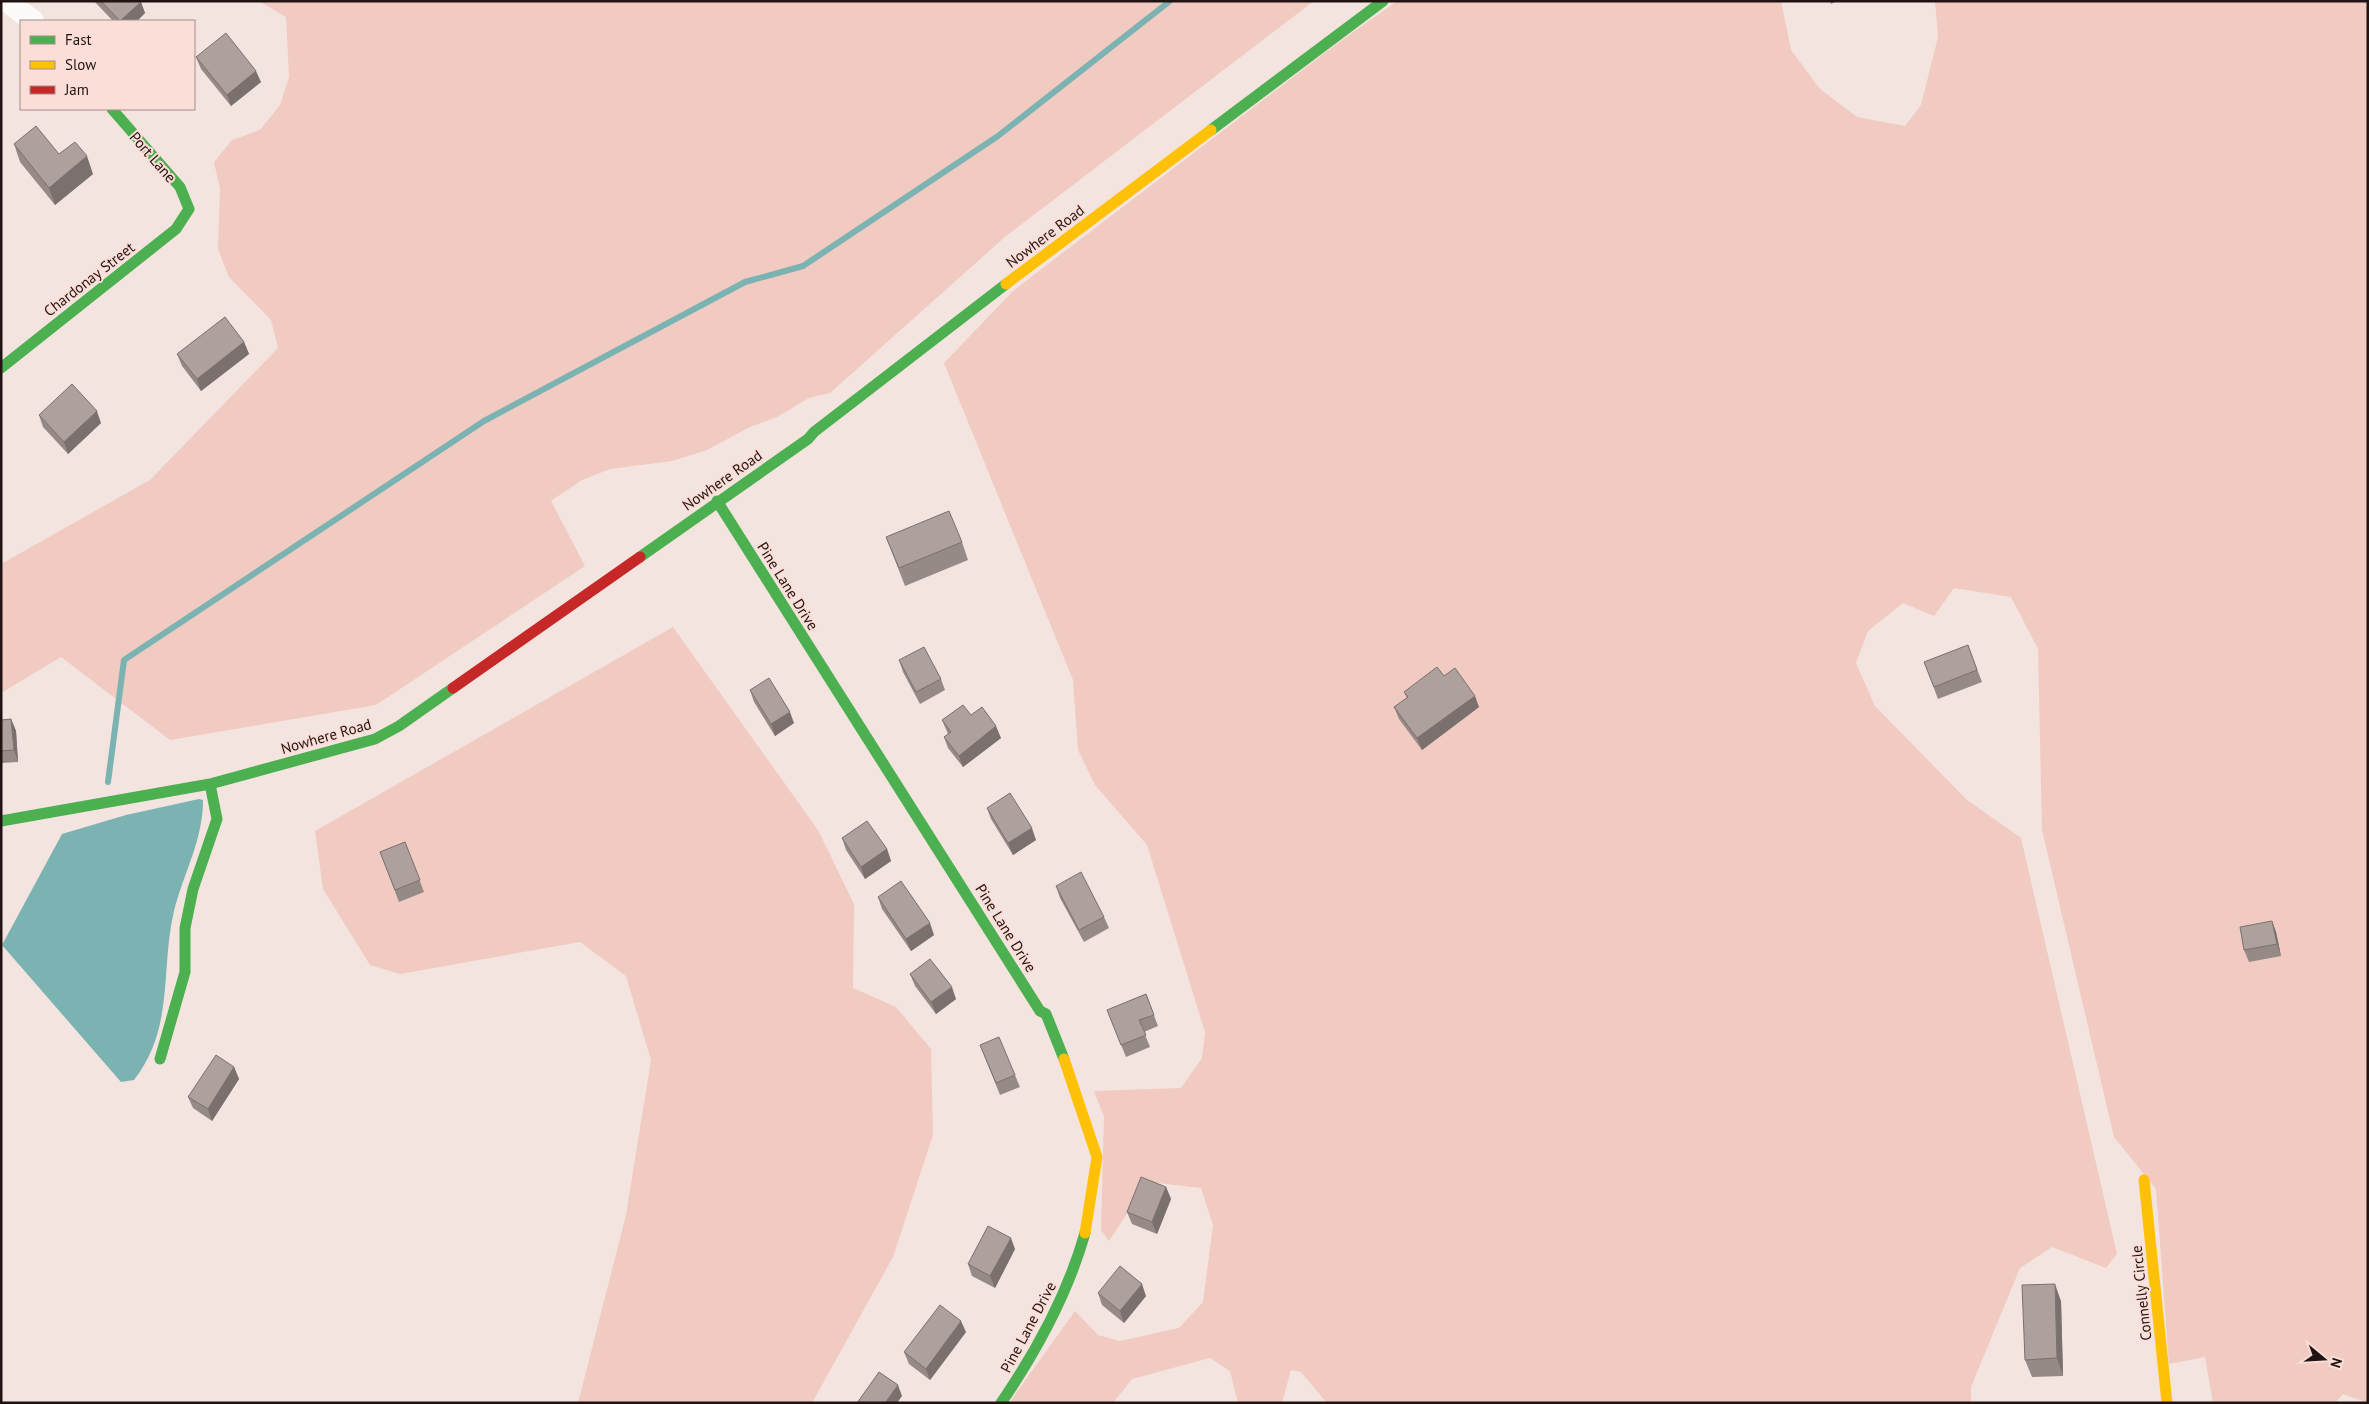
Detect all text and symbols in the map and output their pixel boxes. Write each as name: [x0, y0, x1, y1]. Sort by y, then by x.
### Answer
legend: [20, 20, 195, 110]
text: Fast: [65, 30, 92, 49]
text: Slow: [65, 55, 96, 74]
text: Jam: [64, 80, 89, 99]
street label: Port Lane: [126, 128, 180, 186]
street label: Nowhere Road: [1002, 200, 1088, 272]
street label: Chardonay Street: [40, 238, 138, 320]
street label: Nowhere Road: [678, 445, 766, 515]
street label: Pine Lane Drive: [753, 538, 823, 634]
street label: Nowhere Road: [279, 714, 373, 758]
street label: Pine Lane Drive: [971, 880, 1041, 976]
street label: Connelly Circle: [2127, 1244, 2155, 1342]
street label: Pine Lane Drive: [996, 1278, 1060, 1376]
north arrow: [2299, 1334, 2349, 1384]
text: N: [2326, 1356, 2346, 1370]

